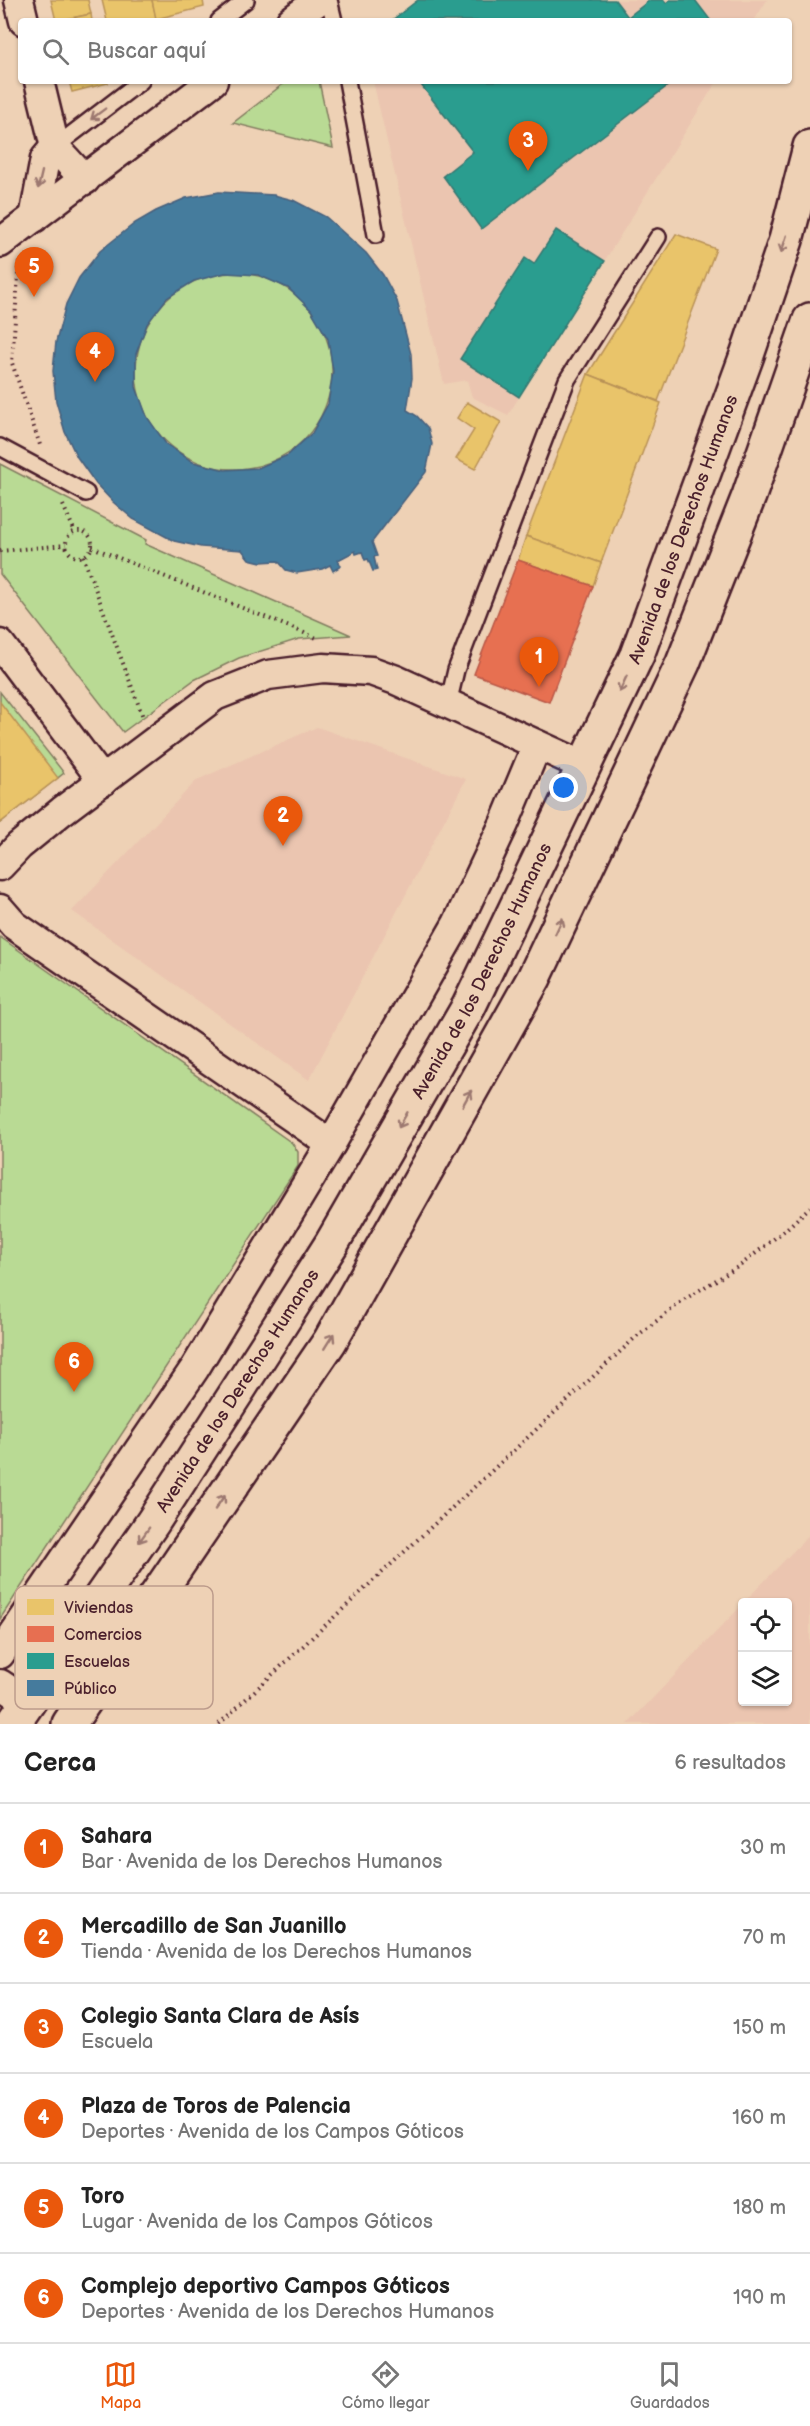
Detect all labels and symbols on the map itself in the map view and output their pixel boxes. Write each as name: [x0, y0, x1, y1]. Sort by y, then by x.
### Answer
one-way arrow: [90, 108, 106, 120]
pin: 3: [508, 122, 548, 171]
one-way arrow: [33, 171, 45, 190]
one-way arrow: [778, 234, 789, 253]
pin: 5: [15, 248, 54, 297]
pin: 4: [76, 332, 115, 382]
street label: Avenida de los Derechos Humanos: [624, 392, 742, 667]
pin: 1: [520, 638, 558, 687]
one-way arrow: [617, 674, 629, 692]
your location: [549, 773, 578, 802]
pin: 2: [264, 796, 302, 846]
street label: Avenida de los Derechos Humanos: [407, 840, 556, 1103]
one-way arrow: [553, 917, 565, 935]
one-way arrow: [461, 1090, 473, 1107]
one-way arrow: [397, 1111, 409, 1128]
street label: Avenida de los Derechos Humanos: [152, 1265, 323, 1516]
one-way arrow: [323, 1332, 336, 1349]
pin: 6: [54, 1342, 94, 1392]
one-way arrow: [214, 1494, 226, 1511]
one-way arrow: [138, 1526, 150, 1542]
legend: [15, 1586, 213, 1709]
text: Viviendas: [64, 1599, 133, 1618]
text: Comercios: [64, 1626, 142, 1645]
text: Escuelas: [64, 1653, 130, 1672]
text: Público: [64, 1680, 117, 1699]

